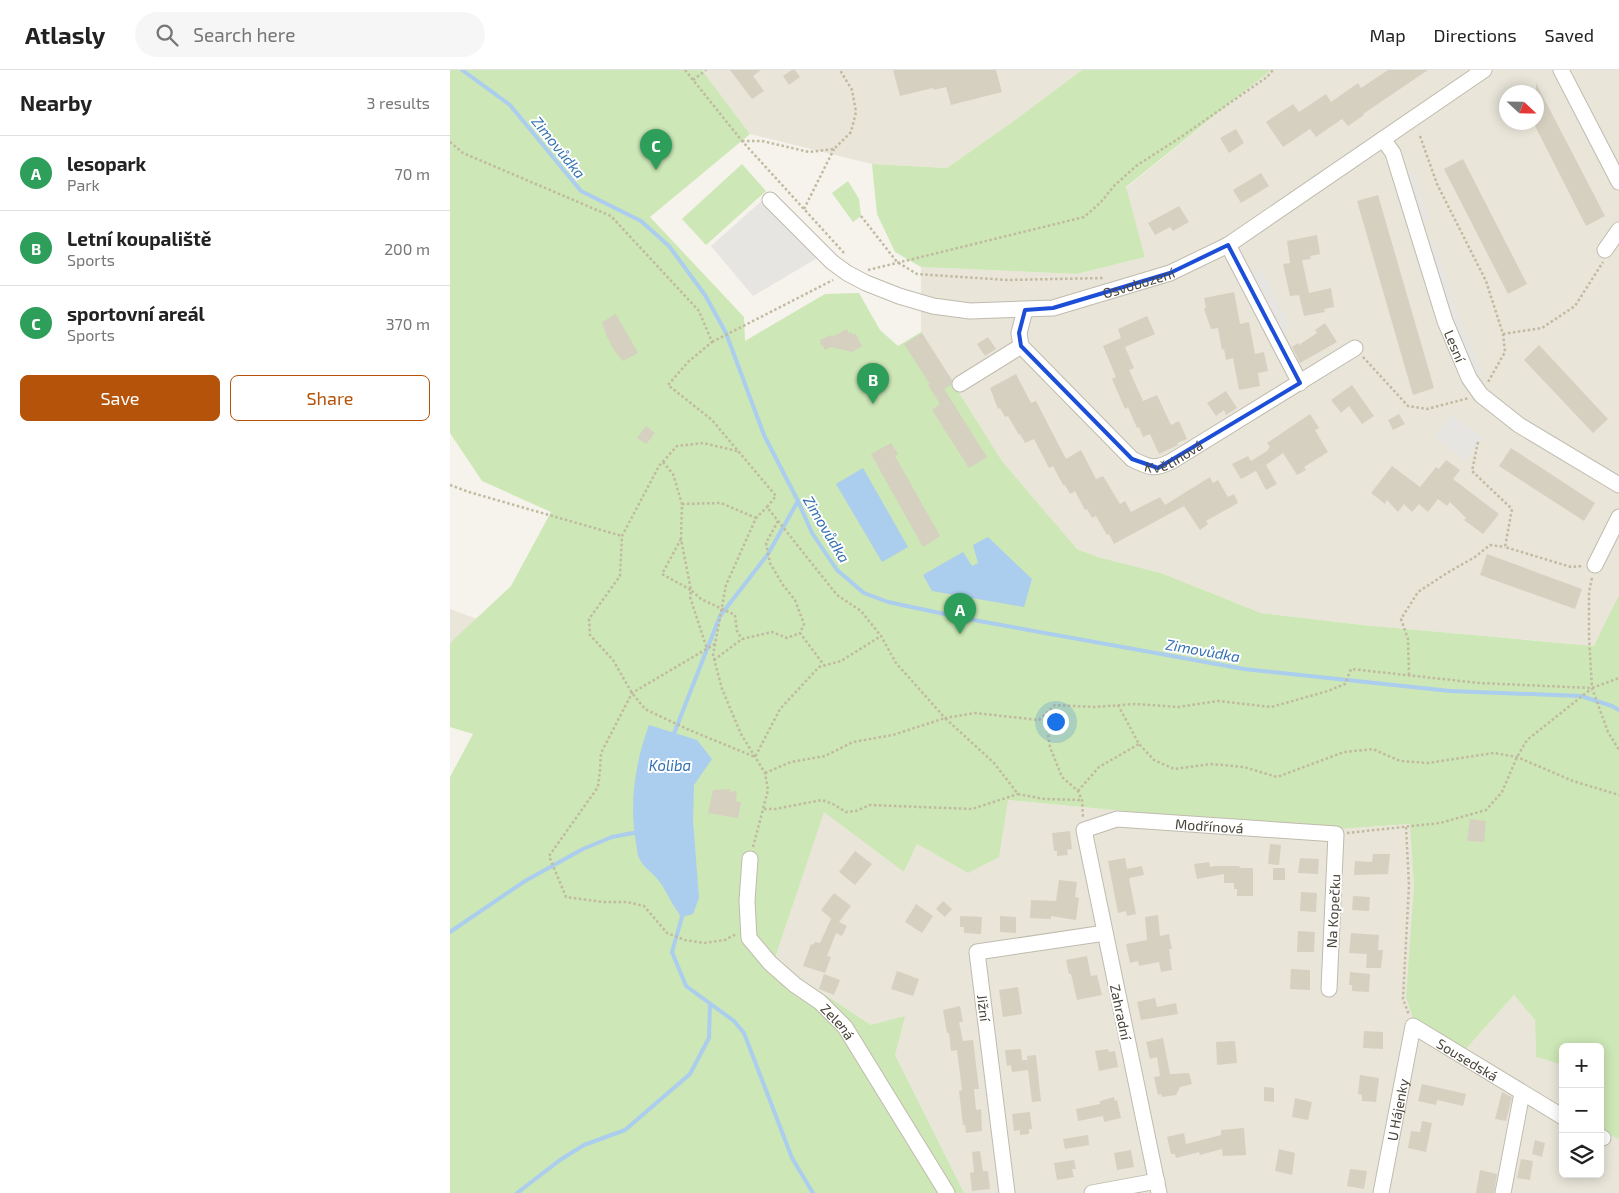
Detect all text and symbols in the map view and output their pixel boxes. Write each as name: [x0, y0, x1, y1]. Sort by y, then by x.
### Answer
search box: [135, 12, 485, 57]
text: Atlasly: [25, 20, 105, 49]
icon: search: [153, 21, 181, 49]
text: Search here: [193, 23, 295, 46]
text: Map: [1369, 24, 1406, 46]
text: Directions: [1434, 24, 1517, 46]
text: Saved: [1545, 24, 1594, 46]
north arrow: [1499, 85, 1544, 130]
text: Nearby: [20, 90, 92, 115]
text: 3 results: [367, 93, 430, 112]
water label: Zimovůdka: [528, 112, 590, 182]
pin: C: [640, 129, 672, 170]
text: lesopark: [67, 152, 146, 175]
text: A: [31, 164, 41, 183]
text: 70 m: [395, 164, 430, 183]
text: Park: [67, 175, 100, 194]
text: Letní koupaliště: [67, 227, 212, 250]
text: B: [31, 239, 41, 258]
text: 200 m: [384, 239, 430, 258]
text: Sports: [67, 250, 115, 269]
street label: Osvobození: [1100, 263, 1178, 301]
text: sportovní areál: [67, 302, 205, 325]
text: C: [31, 314, 41, 333]
text: 370 m: [386, 314, 430, 333]
text: Sports: [67, 325, 115, 344]
street label: Lesní: [1441, 327, 1470, 365]
pin: B: [857, 363, 889, 404]
button: Save: [20, 375, 220, 421]
button: Share: [230, 375, 430, 421]
street label: Květinová: [1143, 436, 1206, 476]
water label: Zimovůdka: [800, 492, 854, 566]
pin: A: [944, 593, 976, 634]
water label: Zimovůdka: [1165, 635, 1241, 665]
your location: [1043, 709, 1069, 735]
water label: Koliba: [649, 756, 691, 774]
street label: Modřínová: [1175, 815, 1244, 836]
street label: Na Kopečku: [1323, 873, 1343, 949]
street label: Zahradní: [1107, 983, 1135, 1042]
street label: Jižní: [974, 994, 994, 1023]
street label: Zelená: [818, 1000, 859, 1042]
street label: Sousedská: [1434, 1034, 1501, 1084]
map controls: [1559, 1043, 1604, 1178]
button: +: [1559, 1043, 1604, 1088]
street label: U Hájenky: [1383, 1076, 1411, 1142]
button: −: [1559, 1088, 1604, 1133]
button: layers: [1559, 1133, 1604, 1178]

